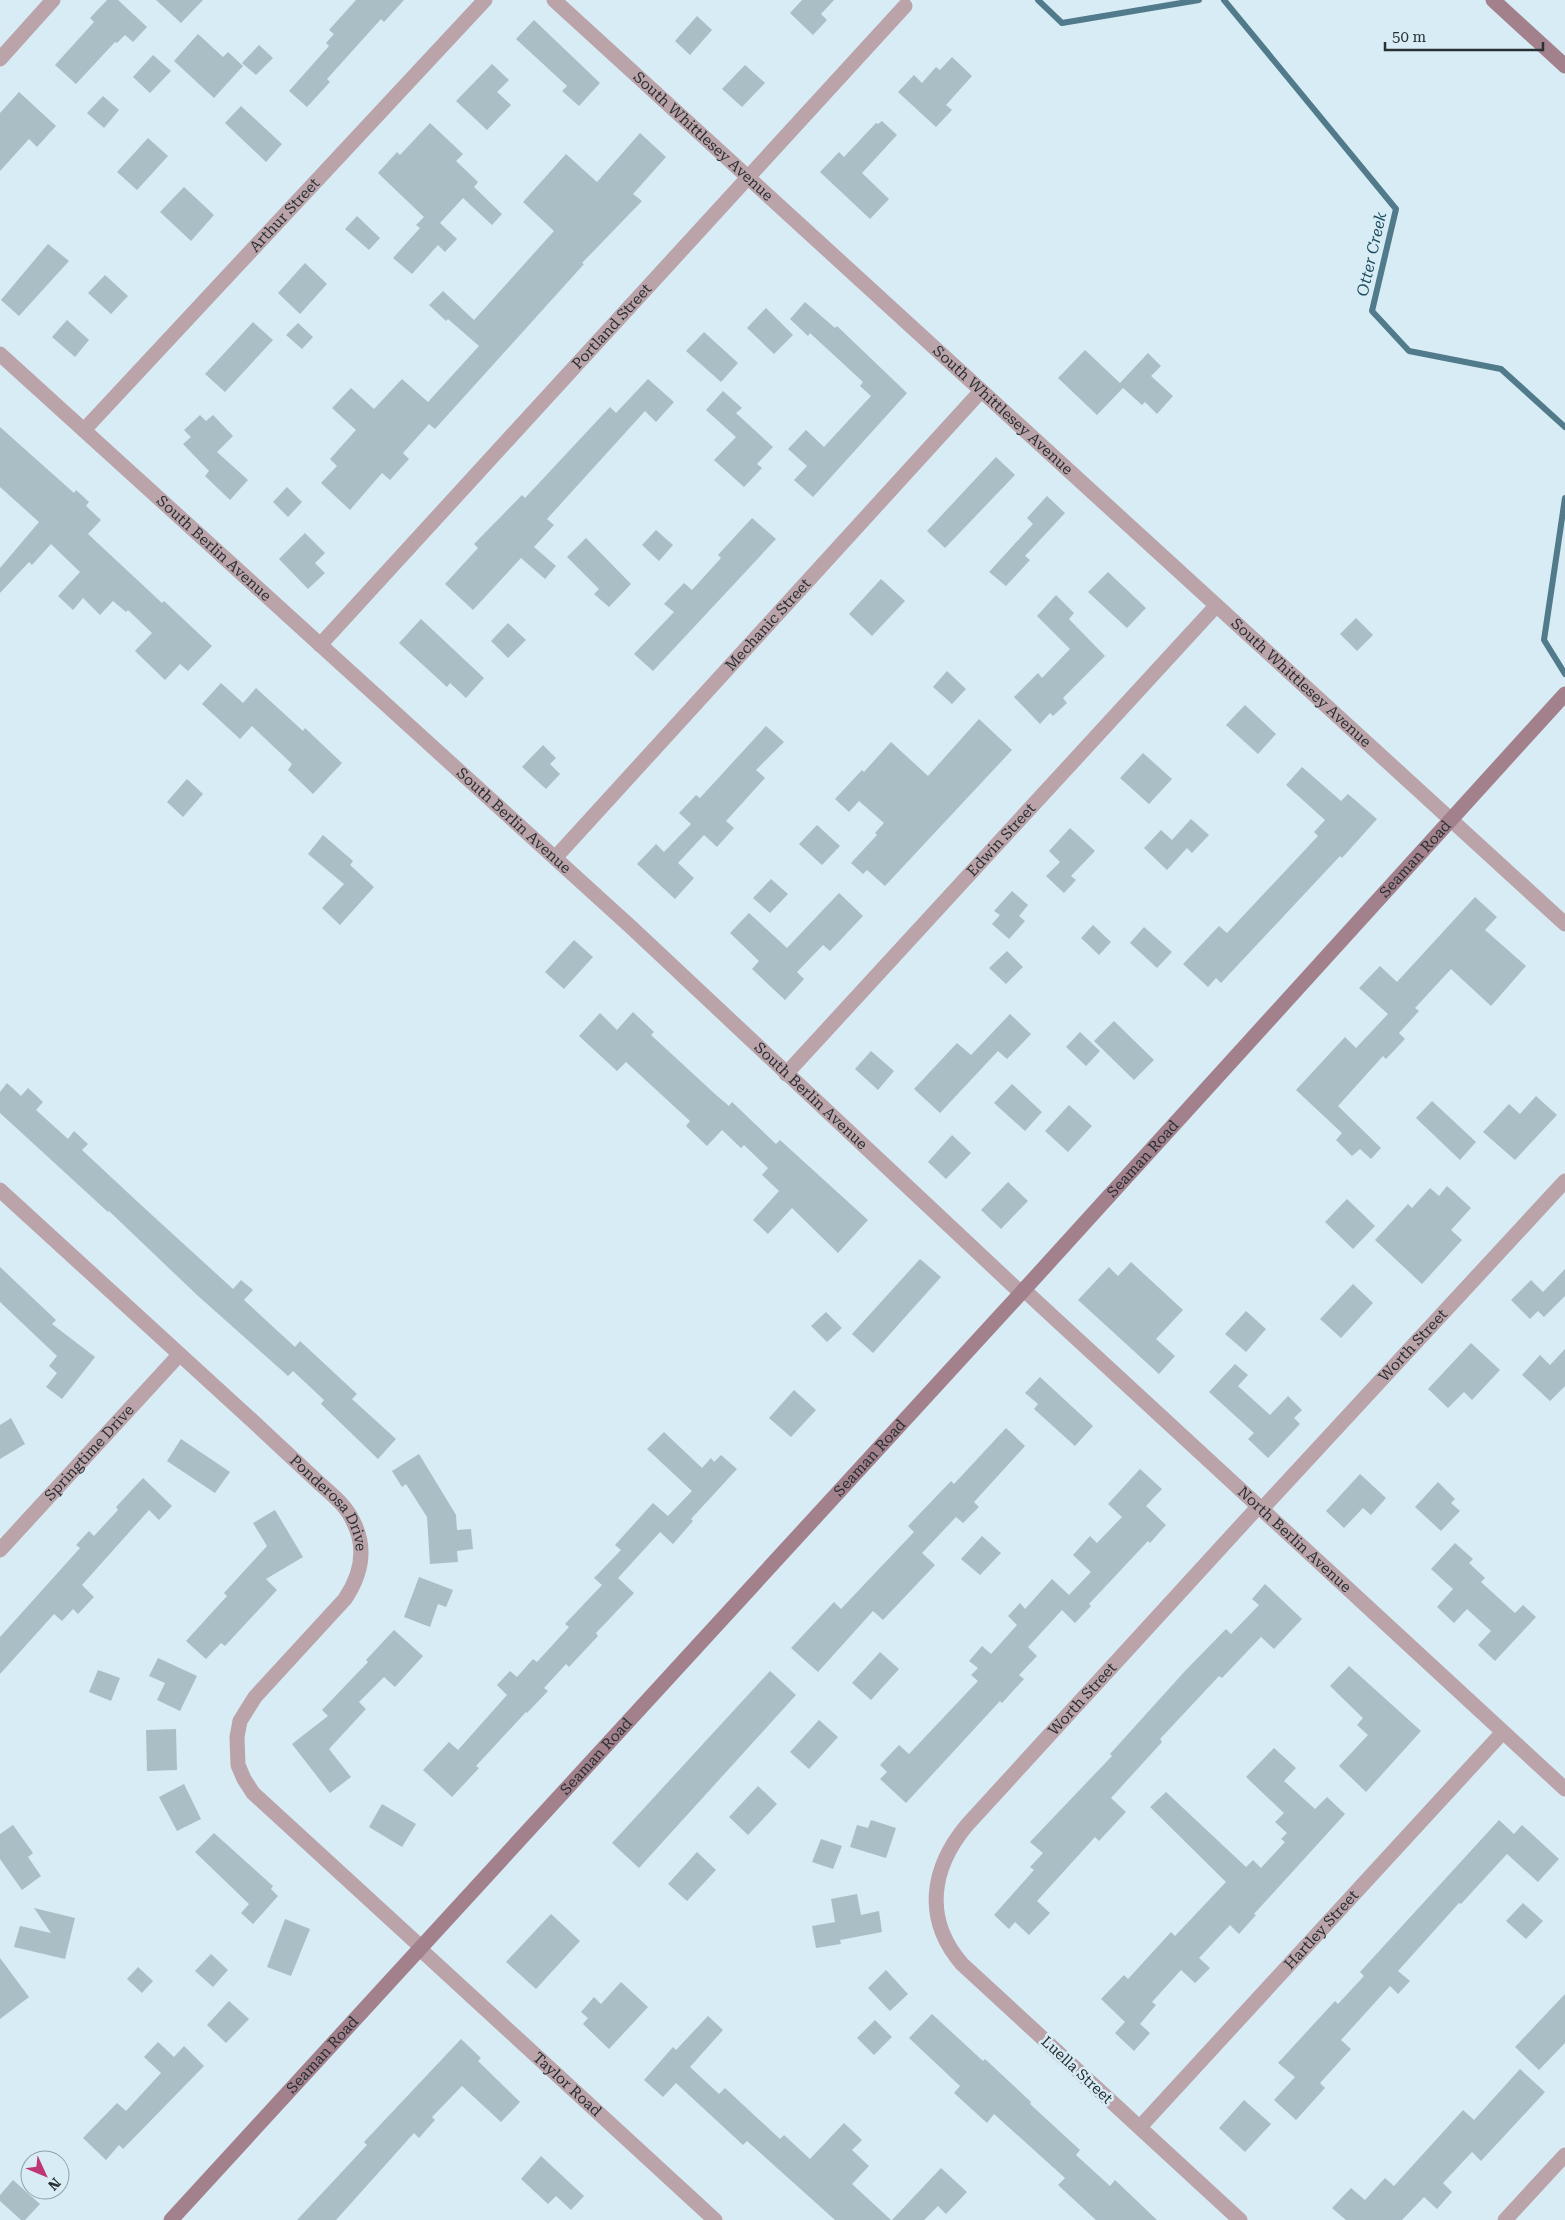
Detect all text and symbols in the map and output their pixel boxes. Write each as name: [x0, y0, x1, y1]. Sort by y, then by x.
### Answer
scale bar: [1385, 20, 1542, 52]
text: 50 m: [1392, 28, 1427, 46]
street label: South Whittlesey Avenue: [629, 68, 777, 205]
street label: Arthur Street: [246, 174, 324, 256]
water label: Otter Creek: [1353, 210, 1390, 298]
street label: Portland Street: [568, 280, 656, 373]
street label: South Whittlesey Avenue: [929, 342, 1076, 479]
street label: South Berlin Avenue: [153, 492, 275, 605]
street label: Mechanic Street: [721, 574, 815, 674]
street label: South Whittlesey Avenue: [1227, 614, 1375, 751]
street label: South Berlin Avenue: [453, 764, 575, 877]
street label: Edwin Street: [963, 799, 1040, 880]
street label: Seaman Road: [1376, 816, 1455, 901]
street label: South Berlin Avenue: [751, 1038, 871, 1153]
street label: Seaman Road: [1103, 1116, 1183, 1201]
street label: Worth Street: [1375, 1305, 1451, 1386]
street label: Springtime Drive: [41, 1401, 138, 1504]
street label: Seaman Road: [830, 1415, 910, 1500]
street label: Ponderosa Drive: [286, 1451, 370, 1552]
street label: North Berlin Avenue: [1234, 1483, 1355, 1596]
street label: Worth Street: [1044, 1659, 1120, 1739]
street label: Seaman Road: [556, 1714, 636, 1799]
street label: Hartley Street: [1281, 1886, 1362, 1973]
street label: Seaman Road: [283, 2012, 362, 2097]
street label: Luella Street: [1038, 2032, 1117, 2108]
street label: Taylor Road: [529, 2048, 605, 2120]
north arrow: [20, 2150, 70, 2200]
text: N: [45, 2175, 64, 2194]

